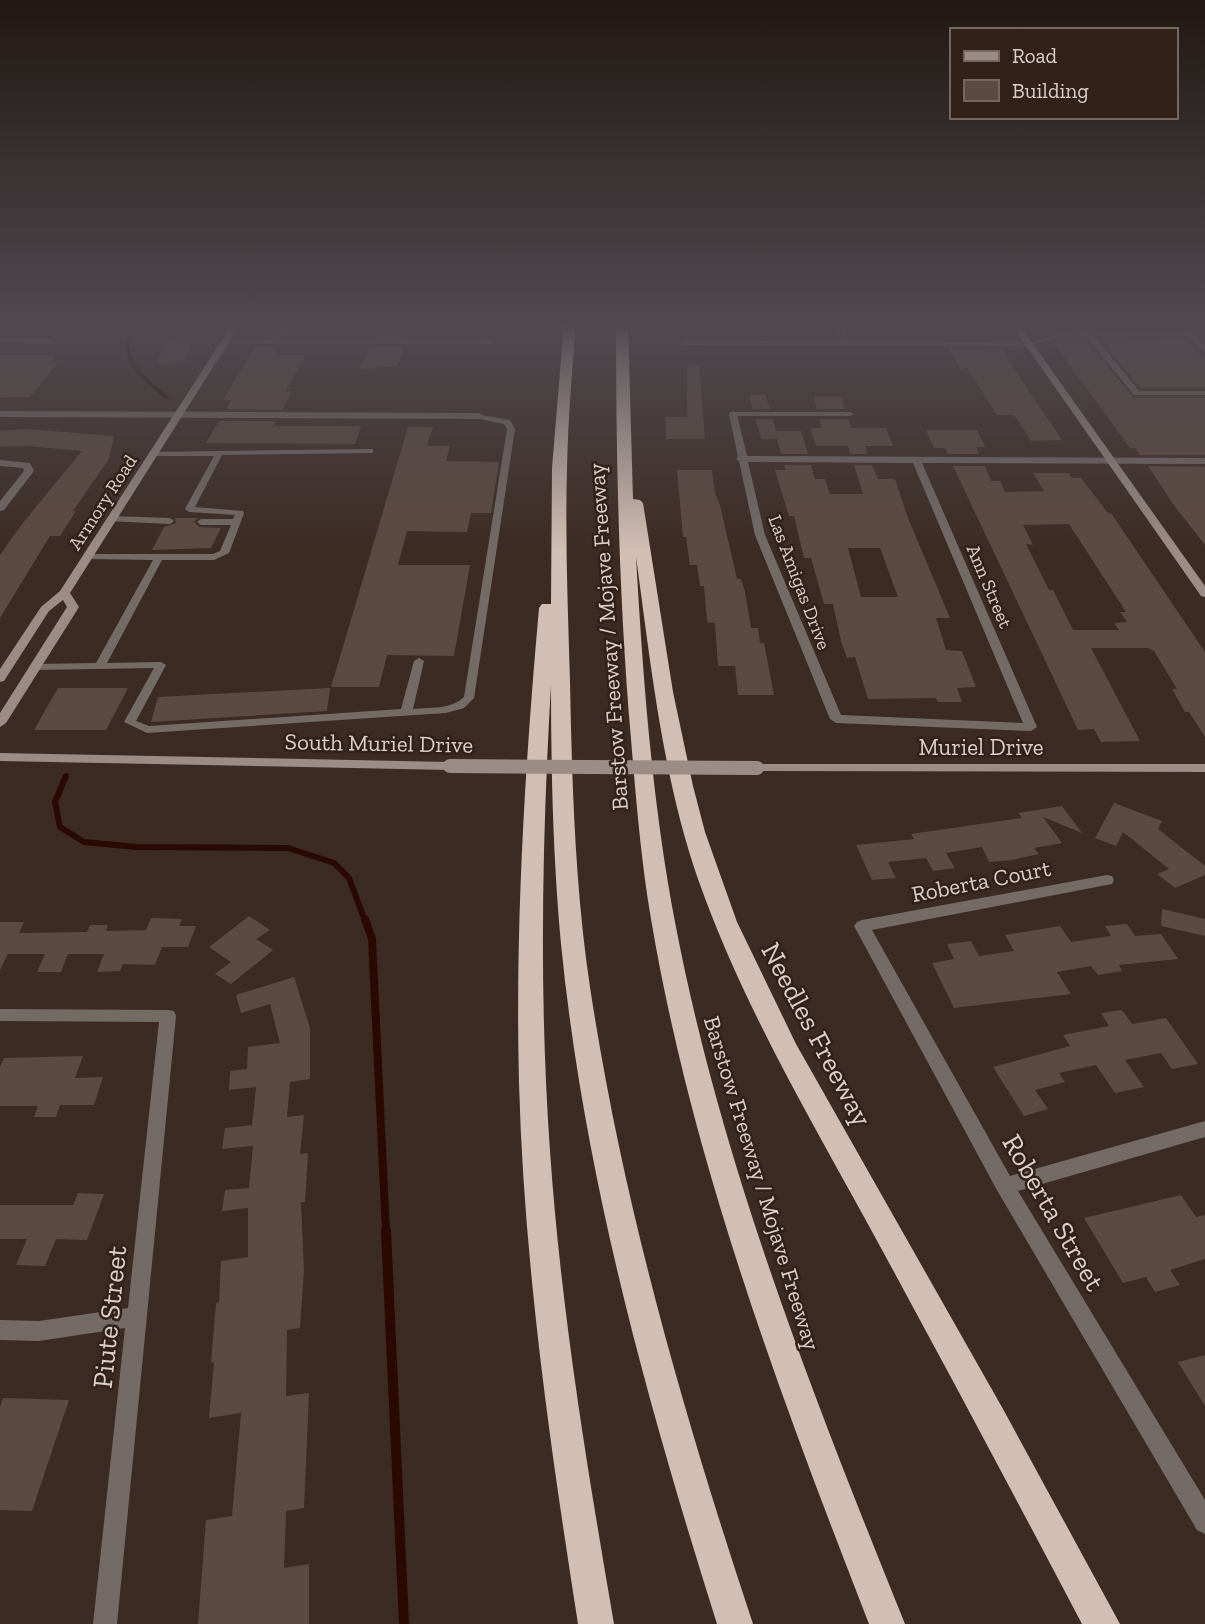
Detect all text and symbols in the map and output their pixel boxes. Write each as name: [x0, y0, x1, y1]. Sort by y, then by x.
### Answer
legend: [950, 28, 1177, 119]
text: Road: [1012, 43, 1058, 68]
text: Building: [1012, 78, 1089, 103]
street label: Armory Road: [63, 450, 142, 554]
street label: Barstow Freeway / Mojave Freeway: [582, 462, 634, 812]
street label: Las Amigas Drive: [763, 512, 836, 653]
street label: Ann Street: [962, 541, 1017, 631]
street label: South Muriel Drive: [285, 727, 473, 759]
street label: Muriel Drive: [918, 733, 1044, 761]
street label: Roberta Court: [909, 854, 1053, 908]
street label: Needles Freeway: [754, 937, 879, 1132]
street label: Barstow Freeway / Mojave Freeway: [698, 1013, 826, 1354]
street label: Roberta Street: [995, 1128, 1112, 1297]
street label: Piute Street: [86, 1243, 133, 1390]

